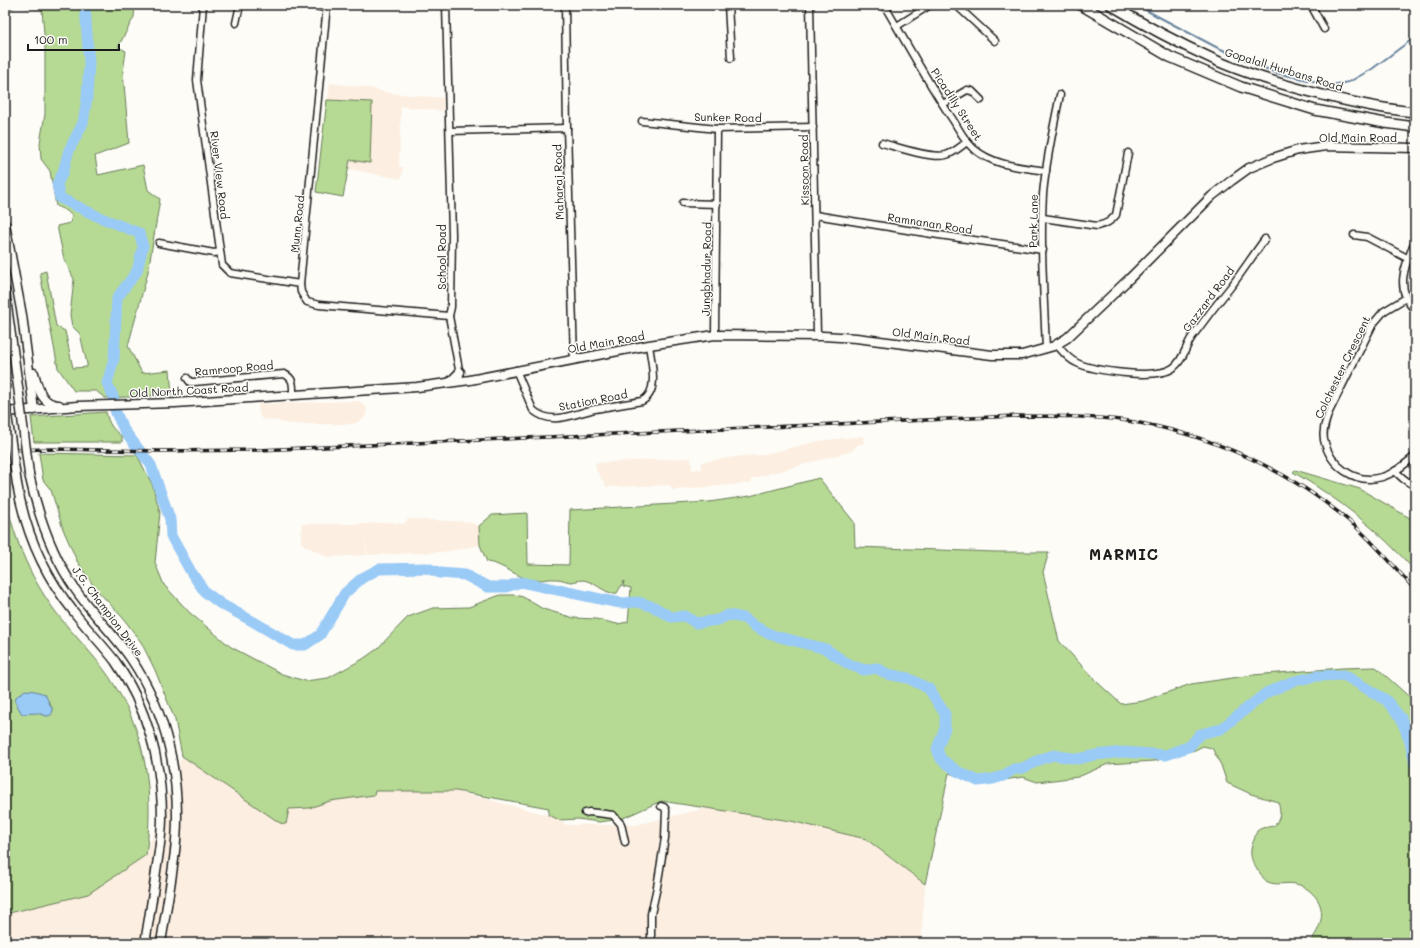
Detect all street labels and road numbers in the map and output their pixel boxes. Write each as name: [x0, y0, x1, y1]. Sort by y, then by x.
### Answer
street label: Gopalall Hurbans Road: [1223, 44, 1345, 94]
street label: Picadilly Street: [928, 65, 986, 143]
street label: Sunker Road: [694, 109, 762, 125]
street label: River View Road: [207, 130, 233, 220]
street label: Old Main Road: [1319, 130, 1397, 145]
street label: Kissoon Road: [796, 134, 812, 206]
street label: Maharaj Road: [549, 144, 567, 220]
street label: Munn Road: [287, 194, 307, 254]
street label: Park Lane: [1025, 194, 1041, 248]
street label: Ramnanan Road: [887, 209, 973, 237]
street label: Jungbhadur Road: [698, 222, 714, 316]
street label: School Road: [434, 224, 449, 290]
street label: Gazzard Road: [1179, 264, 1237, 334]
street label: Colchester Crescent: [1311, 313, 1373, 421]
street label: Old Main Road: [891, 324, 971, 348]
street label: Old Main Road: [566, 328, 646, 356]
street label: Ramroop Road: [194, 357, 274, 379]
street label: Old North Coast Road: [129, 379, 249, 401]
street label: Station Road: [557, 386, 629, 414]
street label: J.G. Champion Drive: [69, 563, 147, 659]

